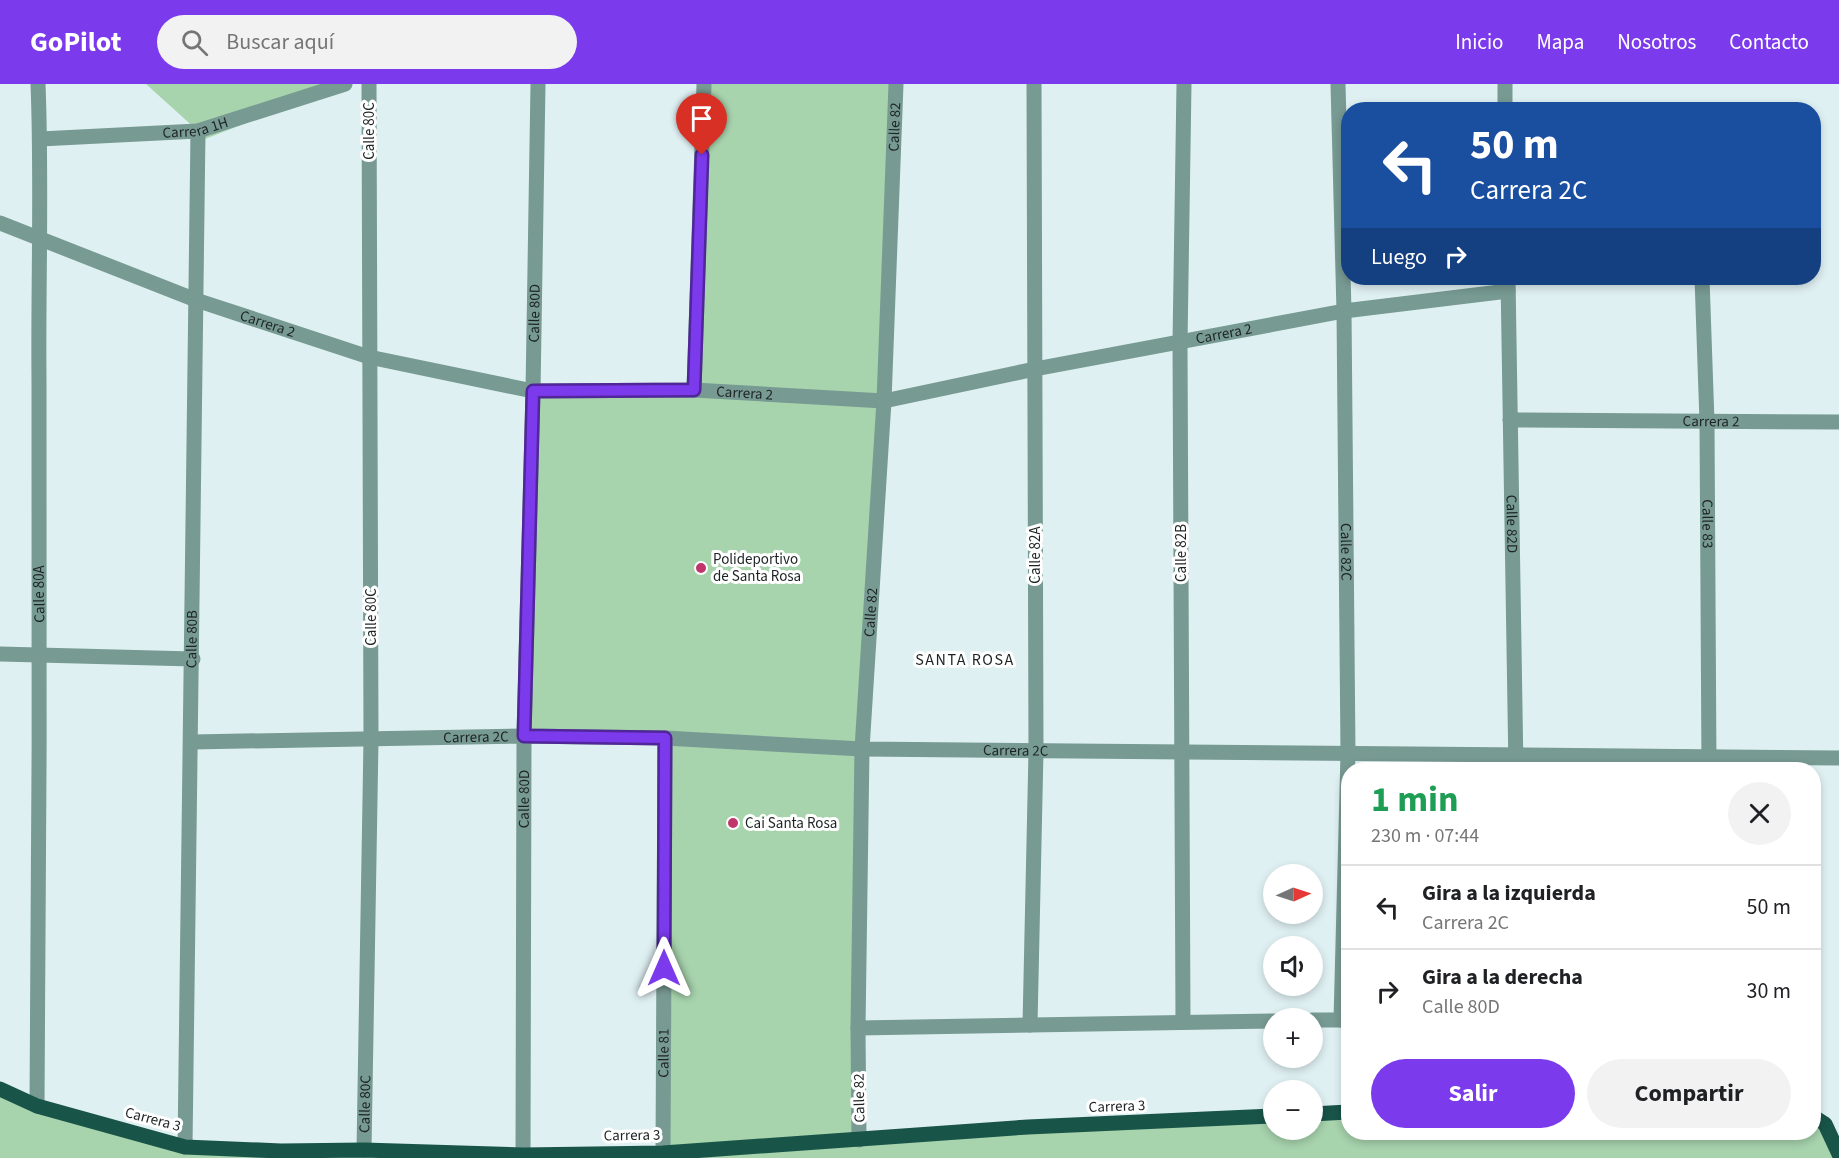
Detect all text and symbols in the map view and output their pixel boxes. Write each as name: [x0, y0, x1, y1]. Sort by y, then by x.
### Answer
search box: [157, 15, 577, 69]
text: GoPilot: [30, 22, 121, 62]
icon: search: [178, 26, 211, 59]
text: Buscar aquí: [226, 26, 334, 58]
text: Inicio: [1455, 27, 1503, 57]
text: Mapa: [1536, 27, 1584, 57]
text: Nosotros: [1617, 27, 1696, 57]
text: Contacto: [1729, 27, 1809, 57]
pin: [676, 93, 727, 155]
street label: Calle 80C: [359, 102, 380, 160]
icon: arrive: [685, 102, 718, 135]
street label: Calle 82: [883, 102, 906, 152]
street label: Carrera 1H: [162, 112, 231, 144]
text: 50 m: [1470, 115, 1559, 175]
icon: left: [1371, 126, 1449, 204]
text: Carrera 2C: [1470, 171, 1587, 210]
icon: right: [1439, 240, 1472, 273]
text: Luego: [1371, 241, 1427, 273]
street label: Calle 80D: [524, 284, 546, 343]
street label: Carrera 2: [237, 305, 298, 343]
street label: Carrera 2: [1194, 318, 1254, 350]
street label: Carrera 2: [716, 381, 774, 406]
street label: Carrera 2: [1683, 411, 1739, 432]
street label: Calle 82D: [1501, 495, 1522, 553]
street label: Calle 83: [1696, 499, 1718, 549]
street label: Calle 82C: [1335, 523, 1356, 581]
street label: Calle 82B: [1171, 524, 1192, 582]
street label: Calle 82A: [1025, 526, 1046, 584]
place label: Polideportivo de Santa Rosa: [713, 549, 801, 587]
marker: Polideportivo de Santa Rosa: [694, 561, 708, 575]
street label: Calle 80A: [29, 564, 50, 623]
street label: Calle 82: [859, 587, 883, 638]
street label: Calle 80C: [361, 588, 382, 646]
street label: Calle 80B: [181, 610, 203, 668]
district label: SANTA ROSA: [915, 649, 1015, 671]
street label: Carrera 2C: [443, 726, 509, 748]
street label: Carrera 2C: [983, 740, 1049, 762]
street label: Calle 80D: [514, 770, 535, 828]
text: 1 min: [1371, 774, 1459, 825]
button: close: [1728, 782, 1791, 845]
place label: Cai Santa Rosa: [745, 813, 837, 834]
marker: Cai Santa Rosa: [726, 816, 740, 830]
text: 230 m · 07:44: [1371, 822, 1479, 850]
north arrow: [1263, 864, 1323, 924]
map controls: [1263, 864, 1323, 1140]
text: Gira a la izquierda: [1422, 877, 1596, 909]
icon: left: [1371, 891, 1404, 924]
text: 50 m: [1746, 891, 1791, 923]
text: Carrera 2C: [1422, 909, 1509, 937]
position arrow: [632, 936, 696, 1000]
button: sound: [1263, 936, 1323, 996]
text: Gira a la derecha: [1422, 961, 1583, 993]
icon: right: [1371, 975, 1404, 1008]
text: 30 m: [1746, 975, 1791, 1007]
text: Calle 80D: [1422, 993, 1500, 1021]
button: +: [1263, 1008, 1323, 1068]
street label: Calle 81: [653, 1028, 675, 1078]
button: Salir: [1371, 1059, 1575, 1128]
button: Compartir: [1587, 1059, 1791, 1128]
street label: Calle 82: [849, 1073, 870, 1123]
street label: Calle 80C: [354, 1075, 376, 1133]
button: −: [1263, 1080, 1323, 1140]
street label: Carrera 3: [1088, 1095, 1146, 1118]
street label: Carrera 3: [123, 1102, 183, 1137]
street label: Carrera 3: [603, 1125, 661, 1146]

